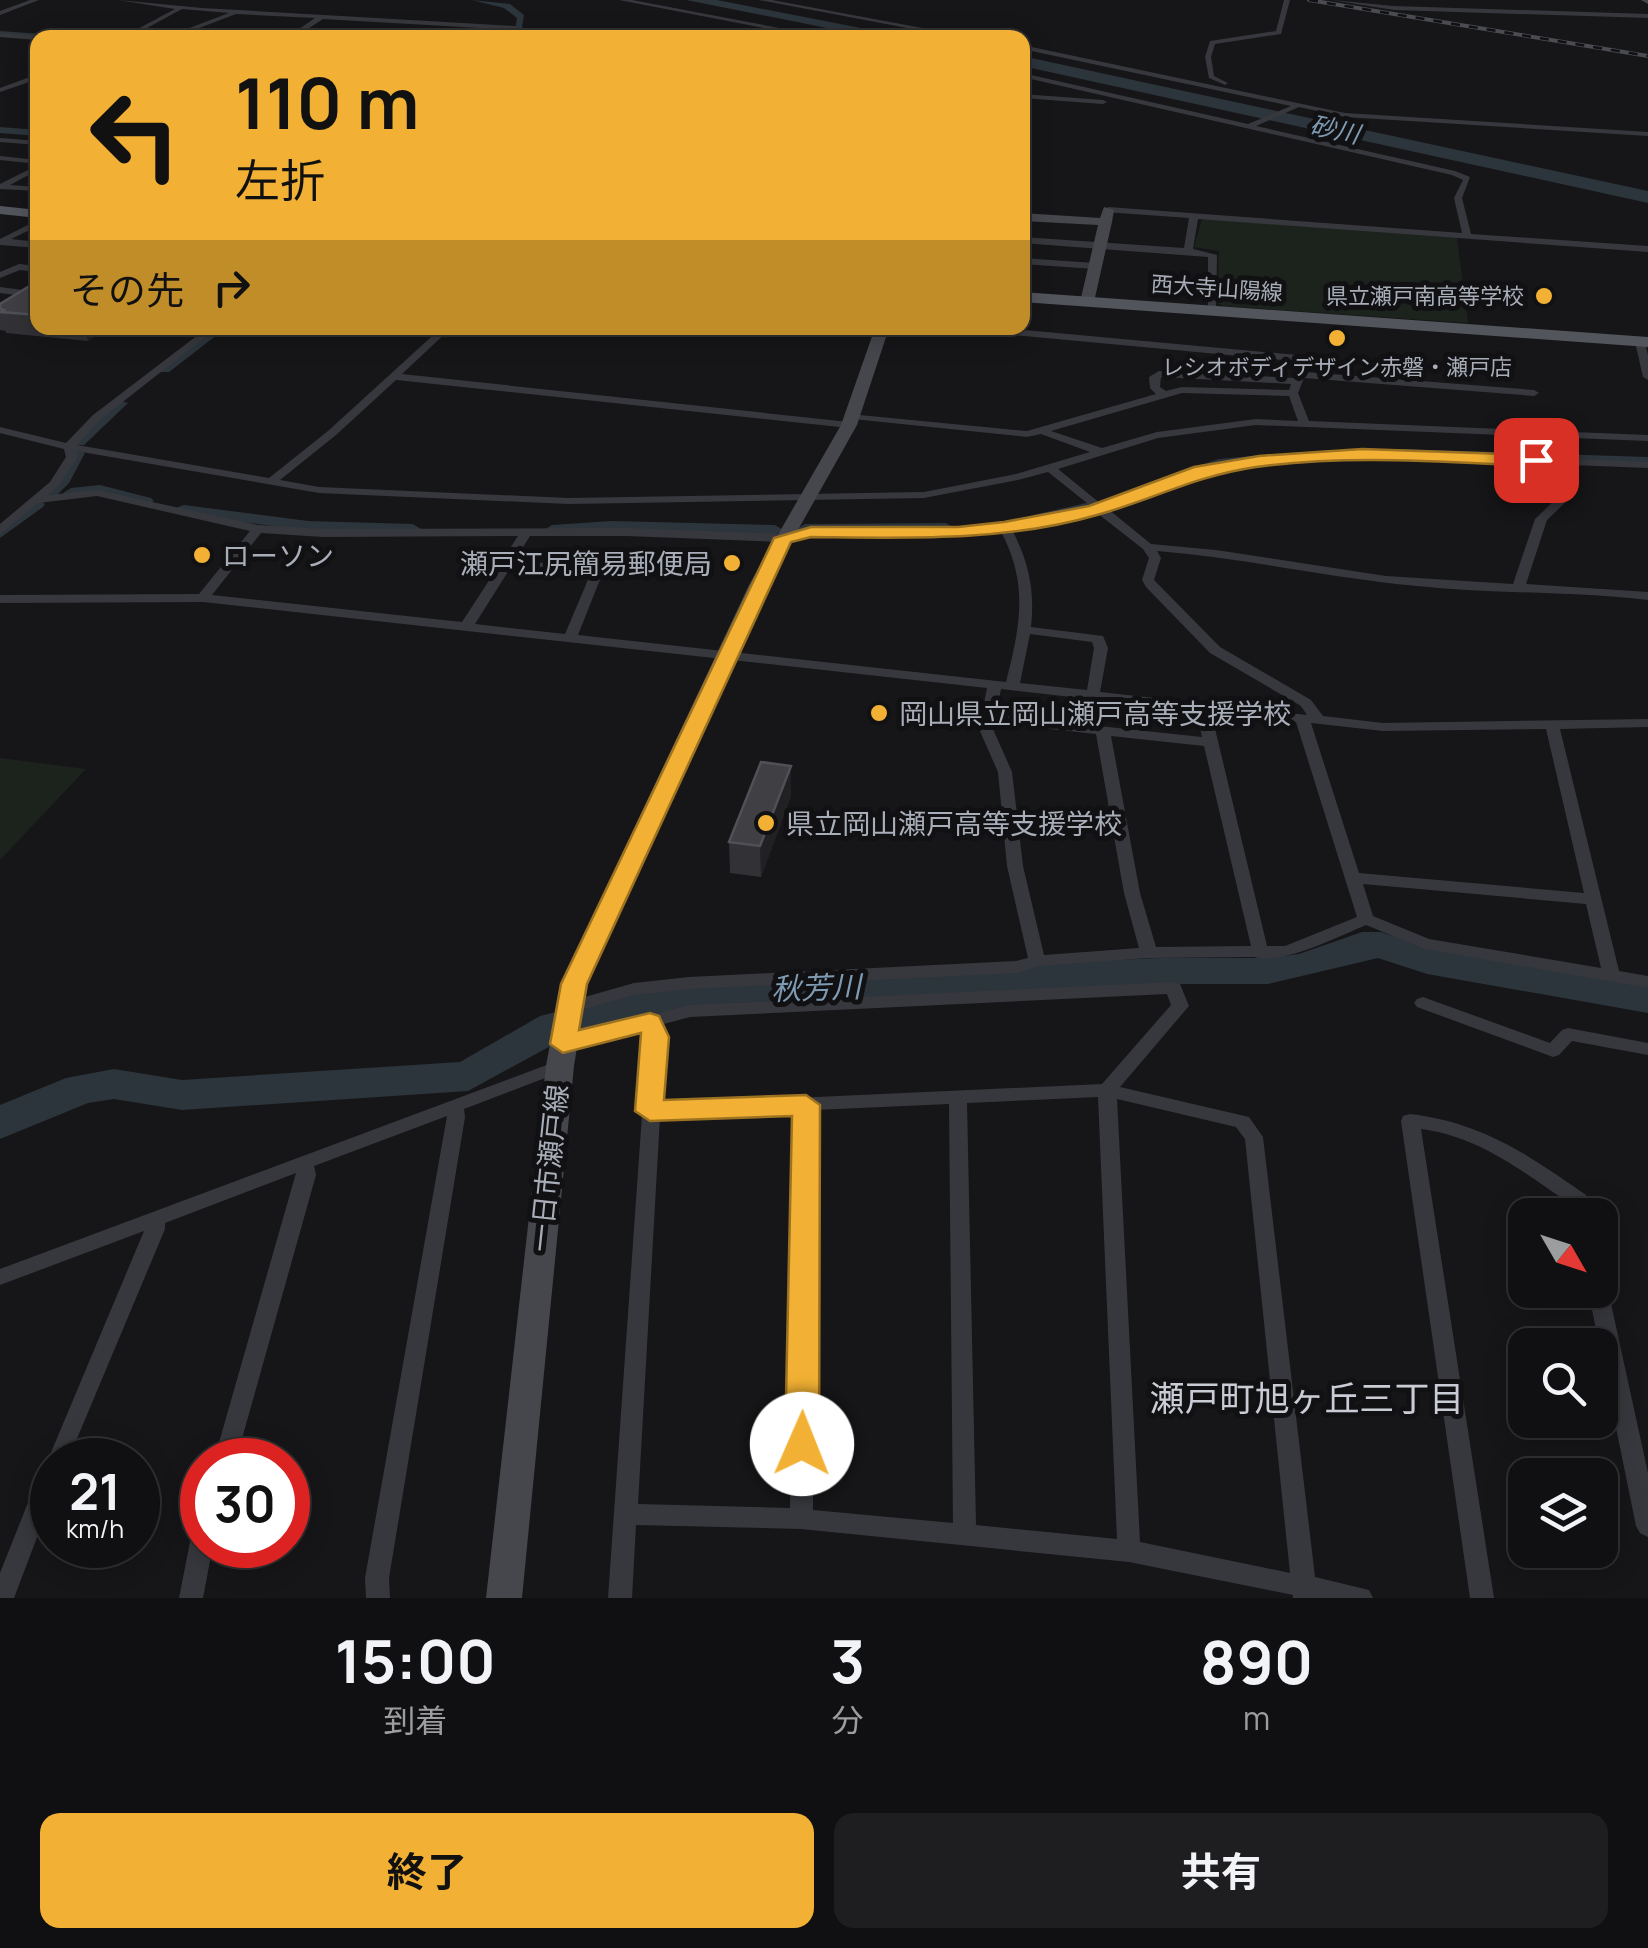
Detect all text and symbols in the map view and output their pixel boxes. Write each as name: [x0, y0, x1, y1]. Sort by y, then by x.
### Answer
text: 110 m: [235, 54, 419, 150]
icon: left: [70, 70, 200, 200]
water label: 砂川: [1307, 107, 1366, 152]
text: 左折: [235, 149, 325, 211]
icon: right: [204, 260, 259, 315]
text: その先: [70, 263, 184, 315]
street label: 西大寺山陽線: [1150, 268, 1284, 308]
place label: 県立瀬戸南高等学校: [1326, 281, 1524, 311]
marker: 県立瀬戸南高等学校: [1533, 285, 1555, 307]
marker: レシオボディデザイン赤磐・瀬戸店: [1326, 327, 1348, 349]
place label: レシオボディデザイン赤磐・瀬戸店: [1162, 352, 1512, 382]
pin: [1494, 418, 1579, 503]
icon: arrive: [1509, 433, 1564, 488]
place label: ローソン: [222, 536, 334, 574]
marker: ローソン: [191, 544, 213, 566]
place label: 瀬戸江尻簡易郵便局: [460, 544, 712, 582]
marker: 瀬戸江尻簡易郵便局: [721, 552, 743, 574]
place label: 岡山県立岡山瀬戸高等支援学校: [899, 694, 1291, 732]
marker: 岡山県立岡山瀬戸高等支援学校: [868, 702, 890, 724]
place label: 県立岡山瀬戸高等支援学校: [786, 804, 1122, 842]
marker: 県立岡山瀬戸高等支援学校: [755, 812, 777, 834]
water label: 秋芳川: [770, 965, 865, 1009]
street label: 一日市瀬戸線: [520, 1082, 576, 1254]
north arrow: [1508, 1198, 1618, 1308]
map controls: [1508, 1198, 1618, 1568]
button: search: [1508, 1328, 1618, 1438]
district label: 瀬戸町旭ヶ丘三丁目: [1149, 1374, 1465, 1422]
position arrow: [750, 1392, 854, 1496]
speed limit sign: 30: [180, 1438, 310, 1568]
text: 21: [69, 1457, 121, 1525]
button: layers: [1508, 1458, 1618, 1568]
text: km/h: [66, 1511, 124, 1546]
text: 15:00: [335, 1619, 496, 1701]
text: 3: [830, 1619, 865, 1701]
text: 890: [1200, 1620, 1313, 1702]
text: m: [1243, 1696, 1270, 1740]
text: 到着: [383, 1698, 447, 1742]
text: 分: [832, 1698, 864, 1742]
button: 終了: [40, 1813, 814, 1928]
button: 共有: [834, 1813, 1608, 1928]

